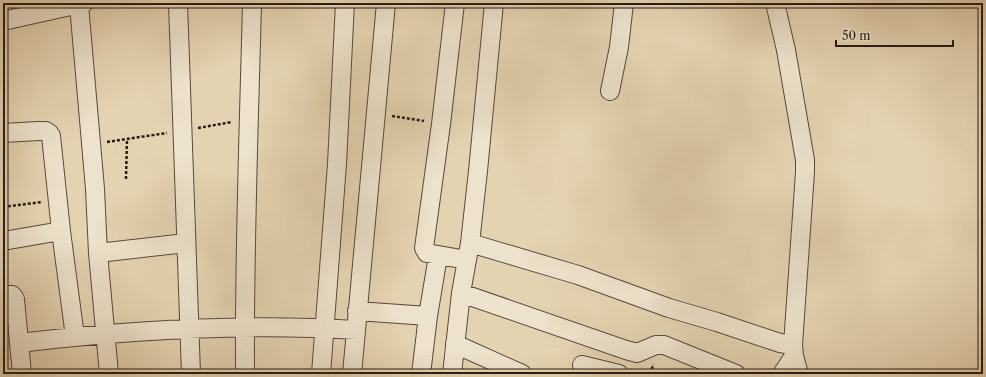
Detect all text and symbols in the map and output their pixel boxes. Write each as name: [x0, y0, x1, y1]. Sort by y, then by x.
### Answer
scale bar: [836, 22, 953, 48]
text: 50 m: [842, 28, 871, 43]

